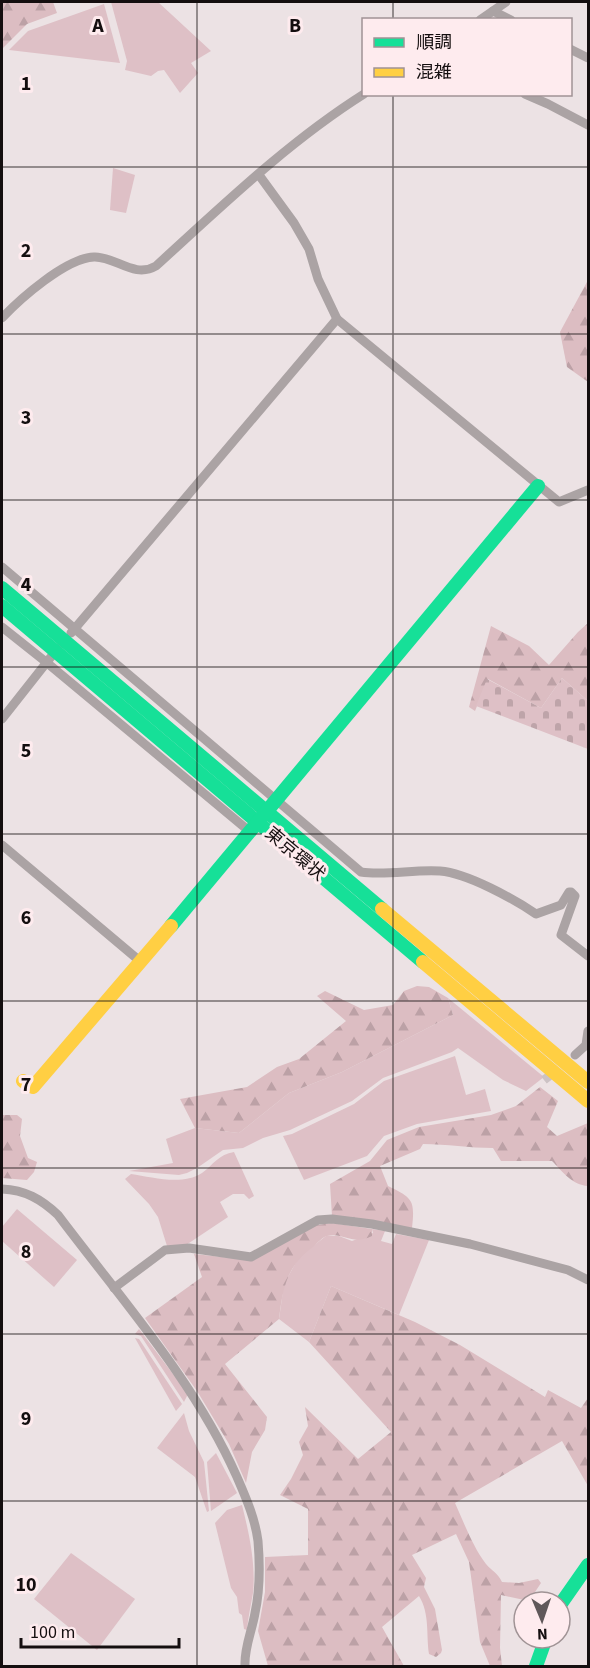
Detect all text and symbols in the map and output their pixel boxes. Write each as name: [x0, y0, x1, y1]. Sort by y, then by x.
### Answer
text: A: [91, 12, 104, 40]
text: B: [289, 12, 301, 40]
legend: [362, 18, 572, 96]
text: 順調: [416, 30, 452, 55]
text: 混雑: [416, 60, 452, 85]
text: 1: [21, 70, 31, 98]
text: 2: [21, 237, 31, 265]
text: 3: [21, 404, 31, 432]
text: 4: [21, 571, 32, 599]
text: 5: [21, 737, 31, 765]
street label: 東京環状: [259, 821, 331, 887]
text: 6: [21, 904, 31, 932]
text: 7: [21, 1071, 31, 1099]
text: 8: [21, 1238, 31, 1266]
text: 9: [21, 1405, 31, 1433]
text: 10: [15, 1571, 37, 1599]
north arrow: [512, 1590, 572, 1650]
scale bar: [21, 1611, 178, 1649]
text: 100 m: [30, 1620, 75, 1645]
text: N: [537, 1623, 548, 1645]

